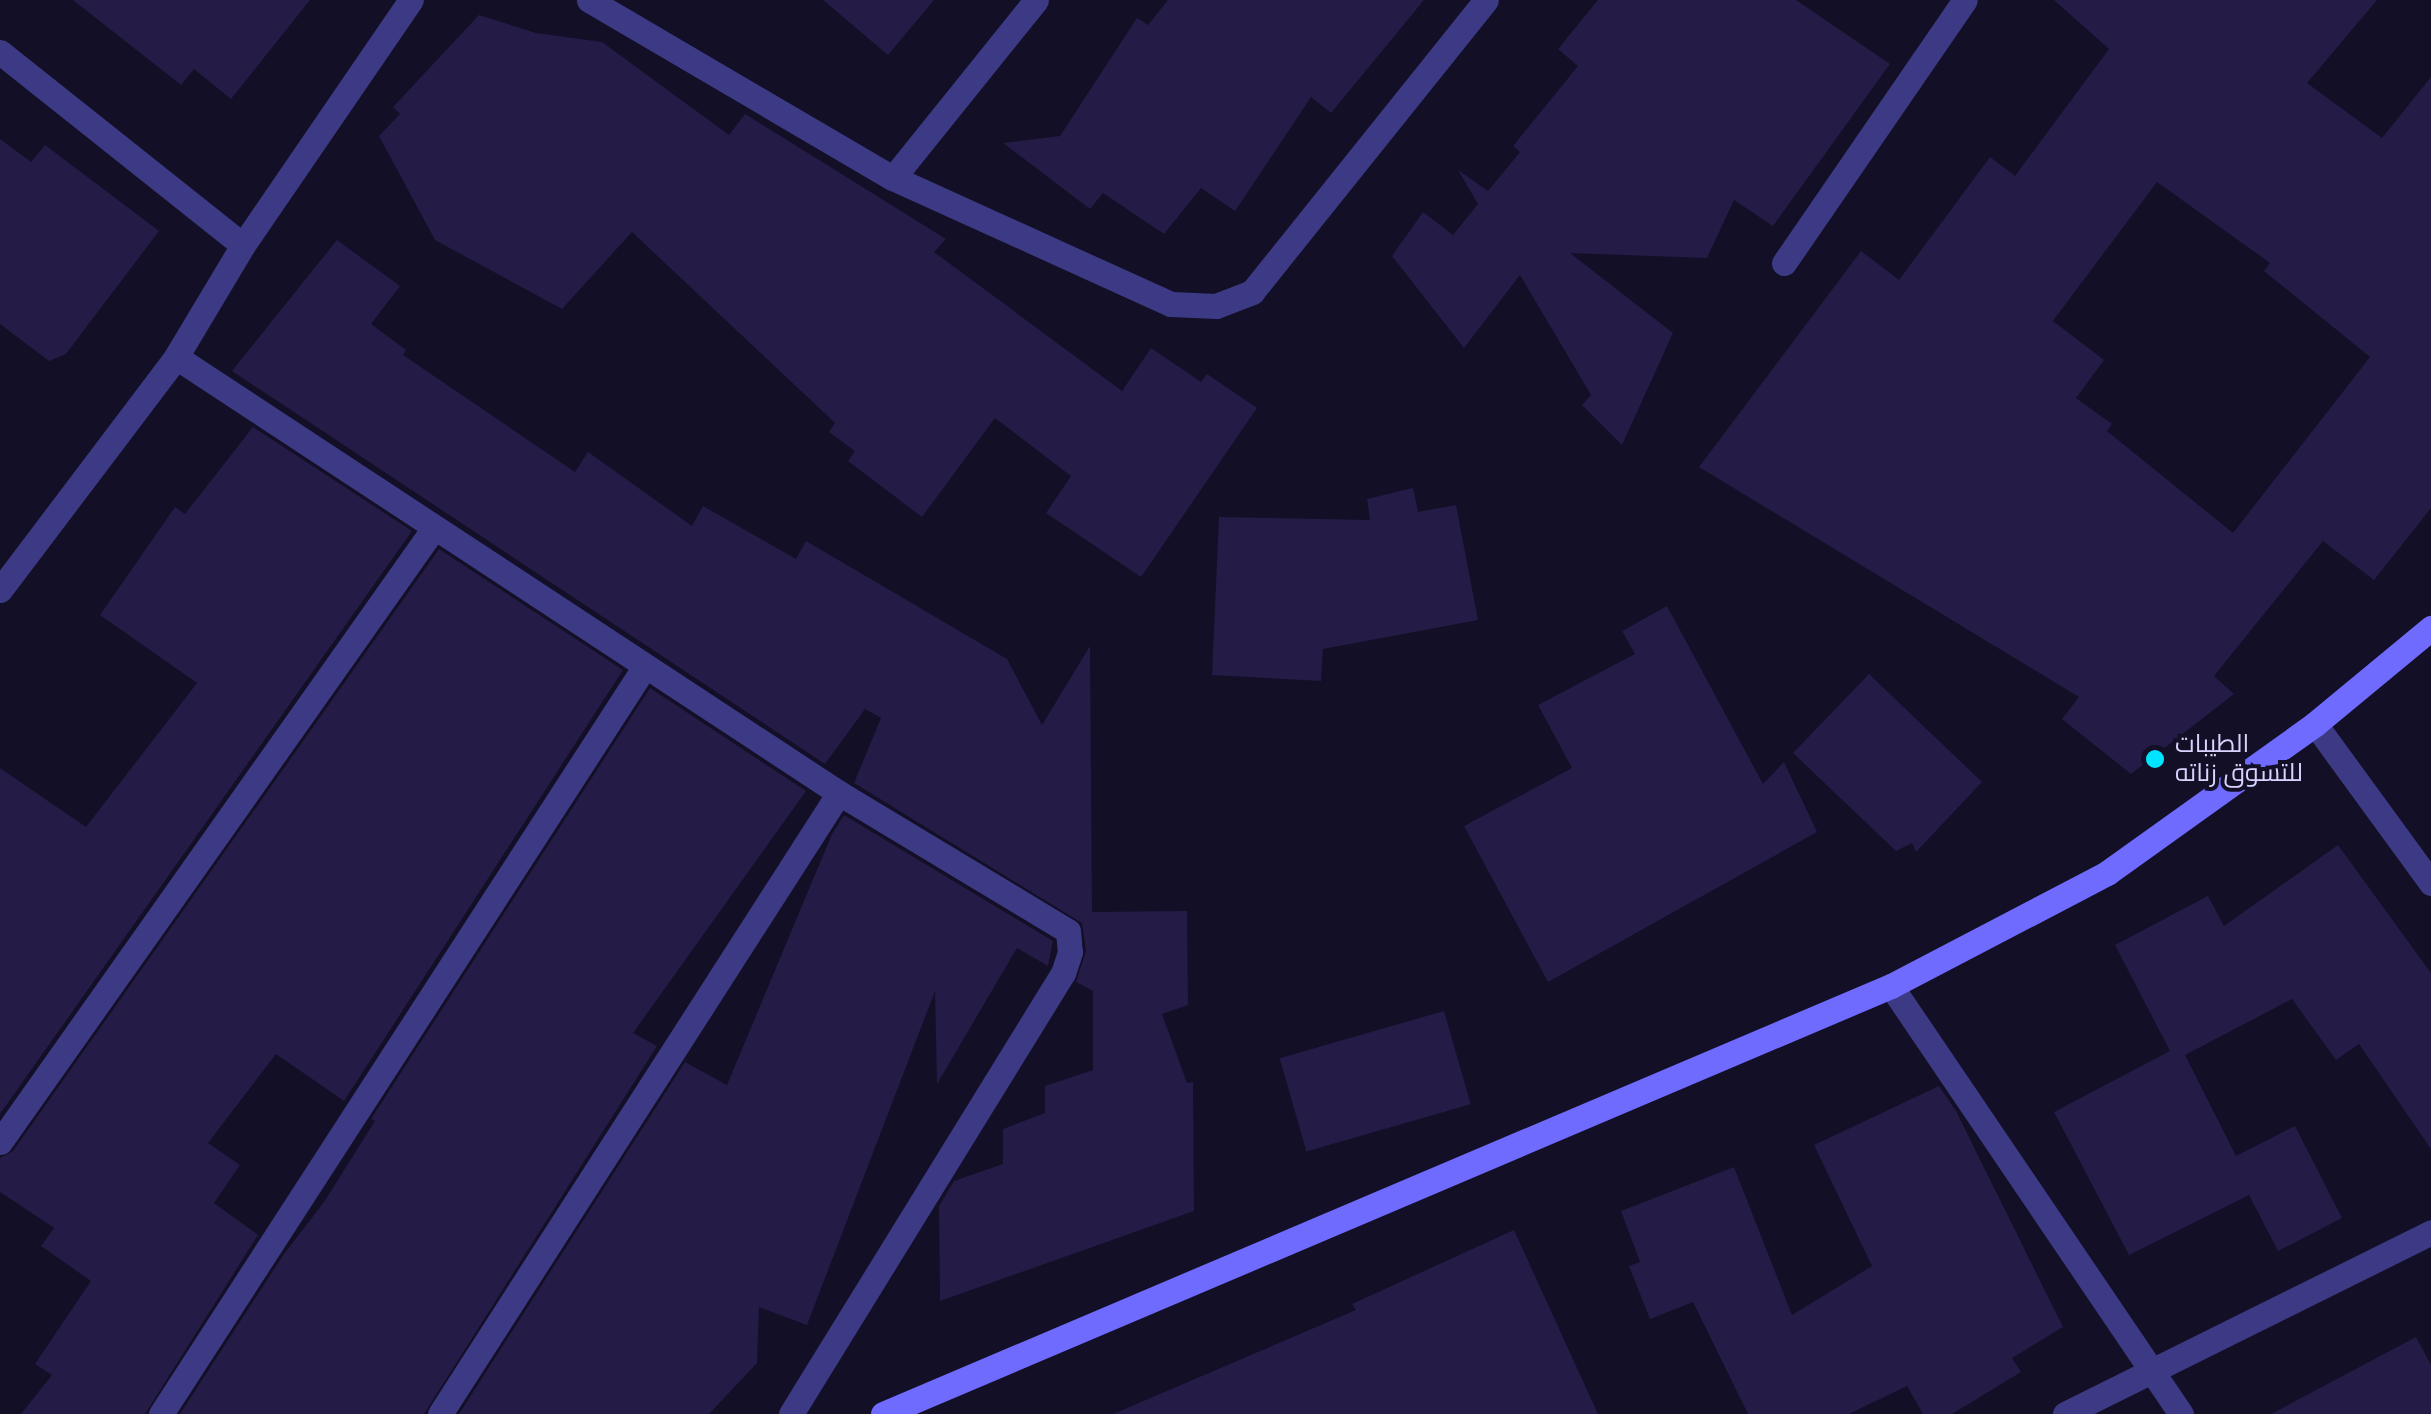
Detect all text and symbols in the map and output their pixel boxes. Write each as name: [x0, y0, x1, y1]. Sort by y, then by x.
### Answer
place label: الطيبات للتسوق زناته: [2175, 730, 2303, 789]
marker: الطيبات للتسوق زناته: [2144, 748, 2166, 770]

